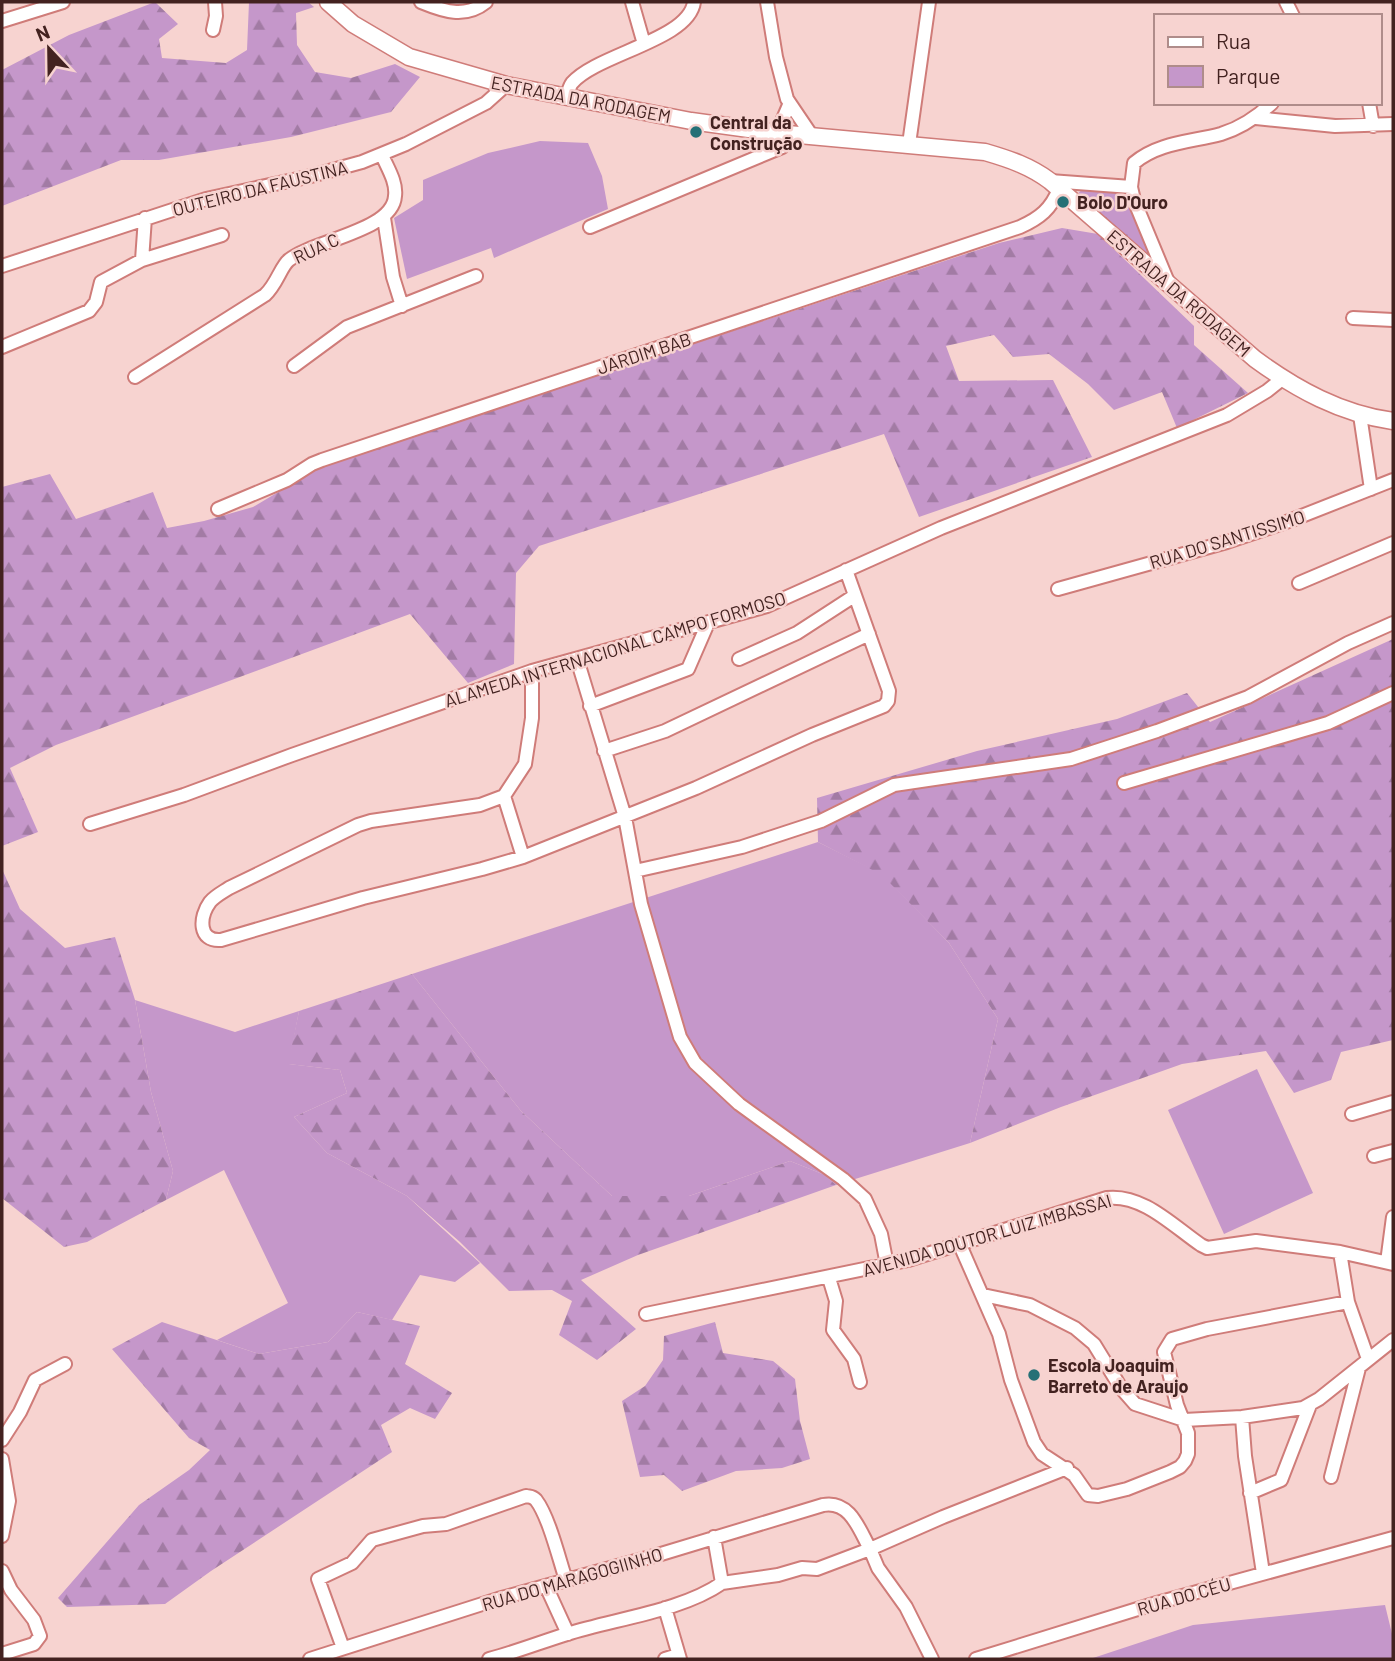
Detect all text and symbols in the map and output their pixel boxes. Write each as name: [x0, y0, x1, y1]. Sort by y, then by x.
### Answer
north arrow: [14, 14, 84, 84]
legend: [1154, 14, 1381, 105]
text: N: [32, 20, 53, 46]
text: Rua: [1216, 28, 1251, 53]
text: Parque: [1216, 63, 1281, 88]
street label: ESTRADA DA RODAGEM: [489, 71, 673, 127]
place label: Central da Construção: [710, 111, 803, 154]
marker: Central da Construção: [688, 124, 704, 140]
street label: OUTEIRO DA FAUSTINA: [170, 156, 350, 220]
place label: Bolo D'Ouro: [1077, 191, 1168, 213]
marker: Bolo D'Ouro: [1055, 194, 1071, 210]
street label: ESTRADA DA RODAGEM: [1103, 225, 1255, 361]
street label: RUA C: [290, 228, 342, 268]
street label: JARDIM BAB: [594, 327, 694, 379]
street label: RUA DO SANTISSIMO: [1147, 505, 1307, 573]
street label: ALAMEDA INTERNACIONAL CAMPO FORMOSO: [442, 586, 788, 712]
street label: AVENIDA DOUTOR LUIZ IMBASSAI: [860, 1189, 1114, 1281]
place label: Escola Joaquim Barreto de Araujo: [1048, 1354, 1189, 1397]
marker: Escola Joaquim Barreto de Araujo: [1026, 1367, 1042, 1383]
street label: RUA DO MARAGOGIINHO: [479, 1543, 665, 1615]
street label: RUA DO CÉU: [1135, 1572, 1233, 1620]

